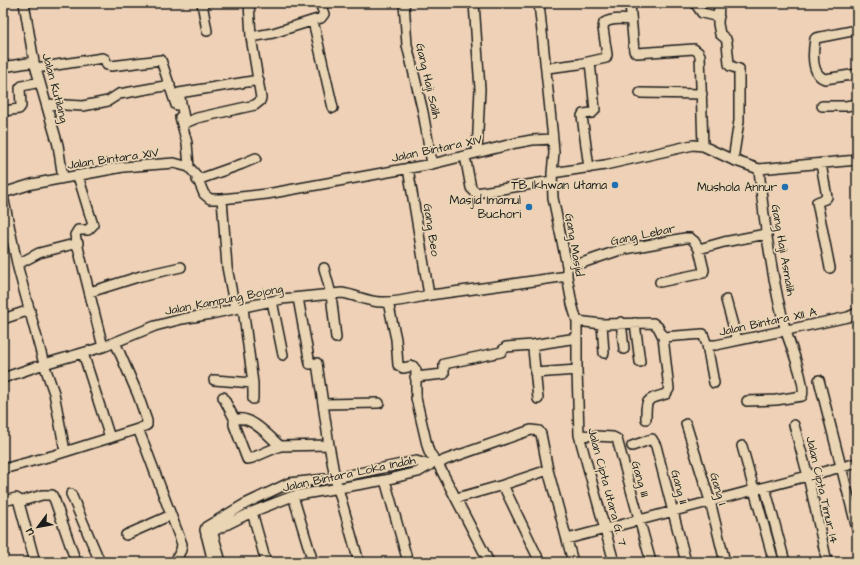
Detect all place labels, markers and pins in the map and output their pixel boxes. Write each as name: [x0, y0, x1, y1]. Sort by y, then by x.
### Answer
place label: TB Ikhwan Utama: [511, 177, 607, 194]
place label: Mushola Annur: [697, 179, 777, 196]
marker: TB Ikhwan Utama: [610, 180, 620, 190]
marker: Mushola Annur: [780, 182, 790, 192]
place label: Masjid Imamul Buchori: [449, 192, 521, 223]
marker: Masjid Imamul Buchori: [524, 202, 534, 212]

